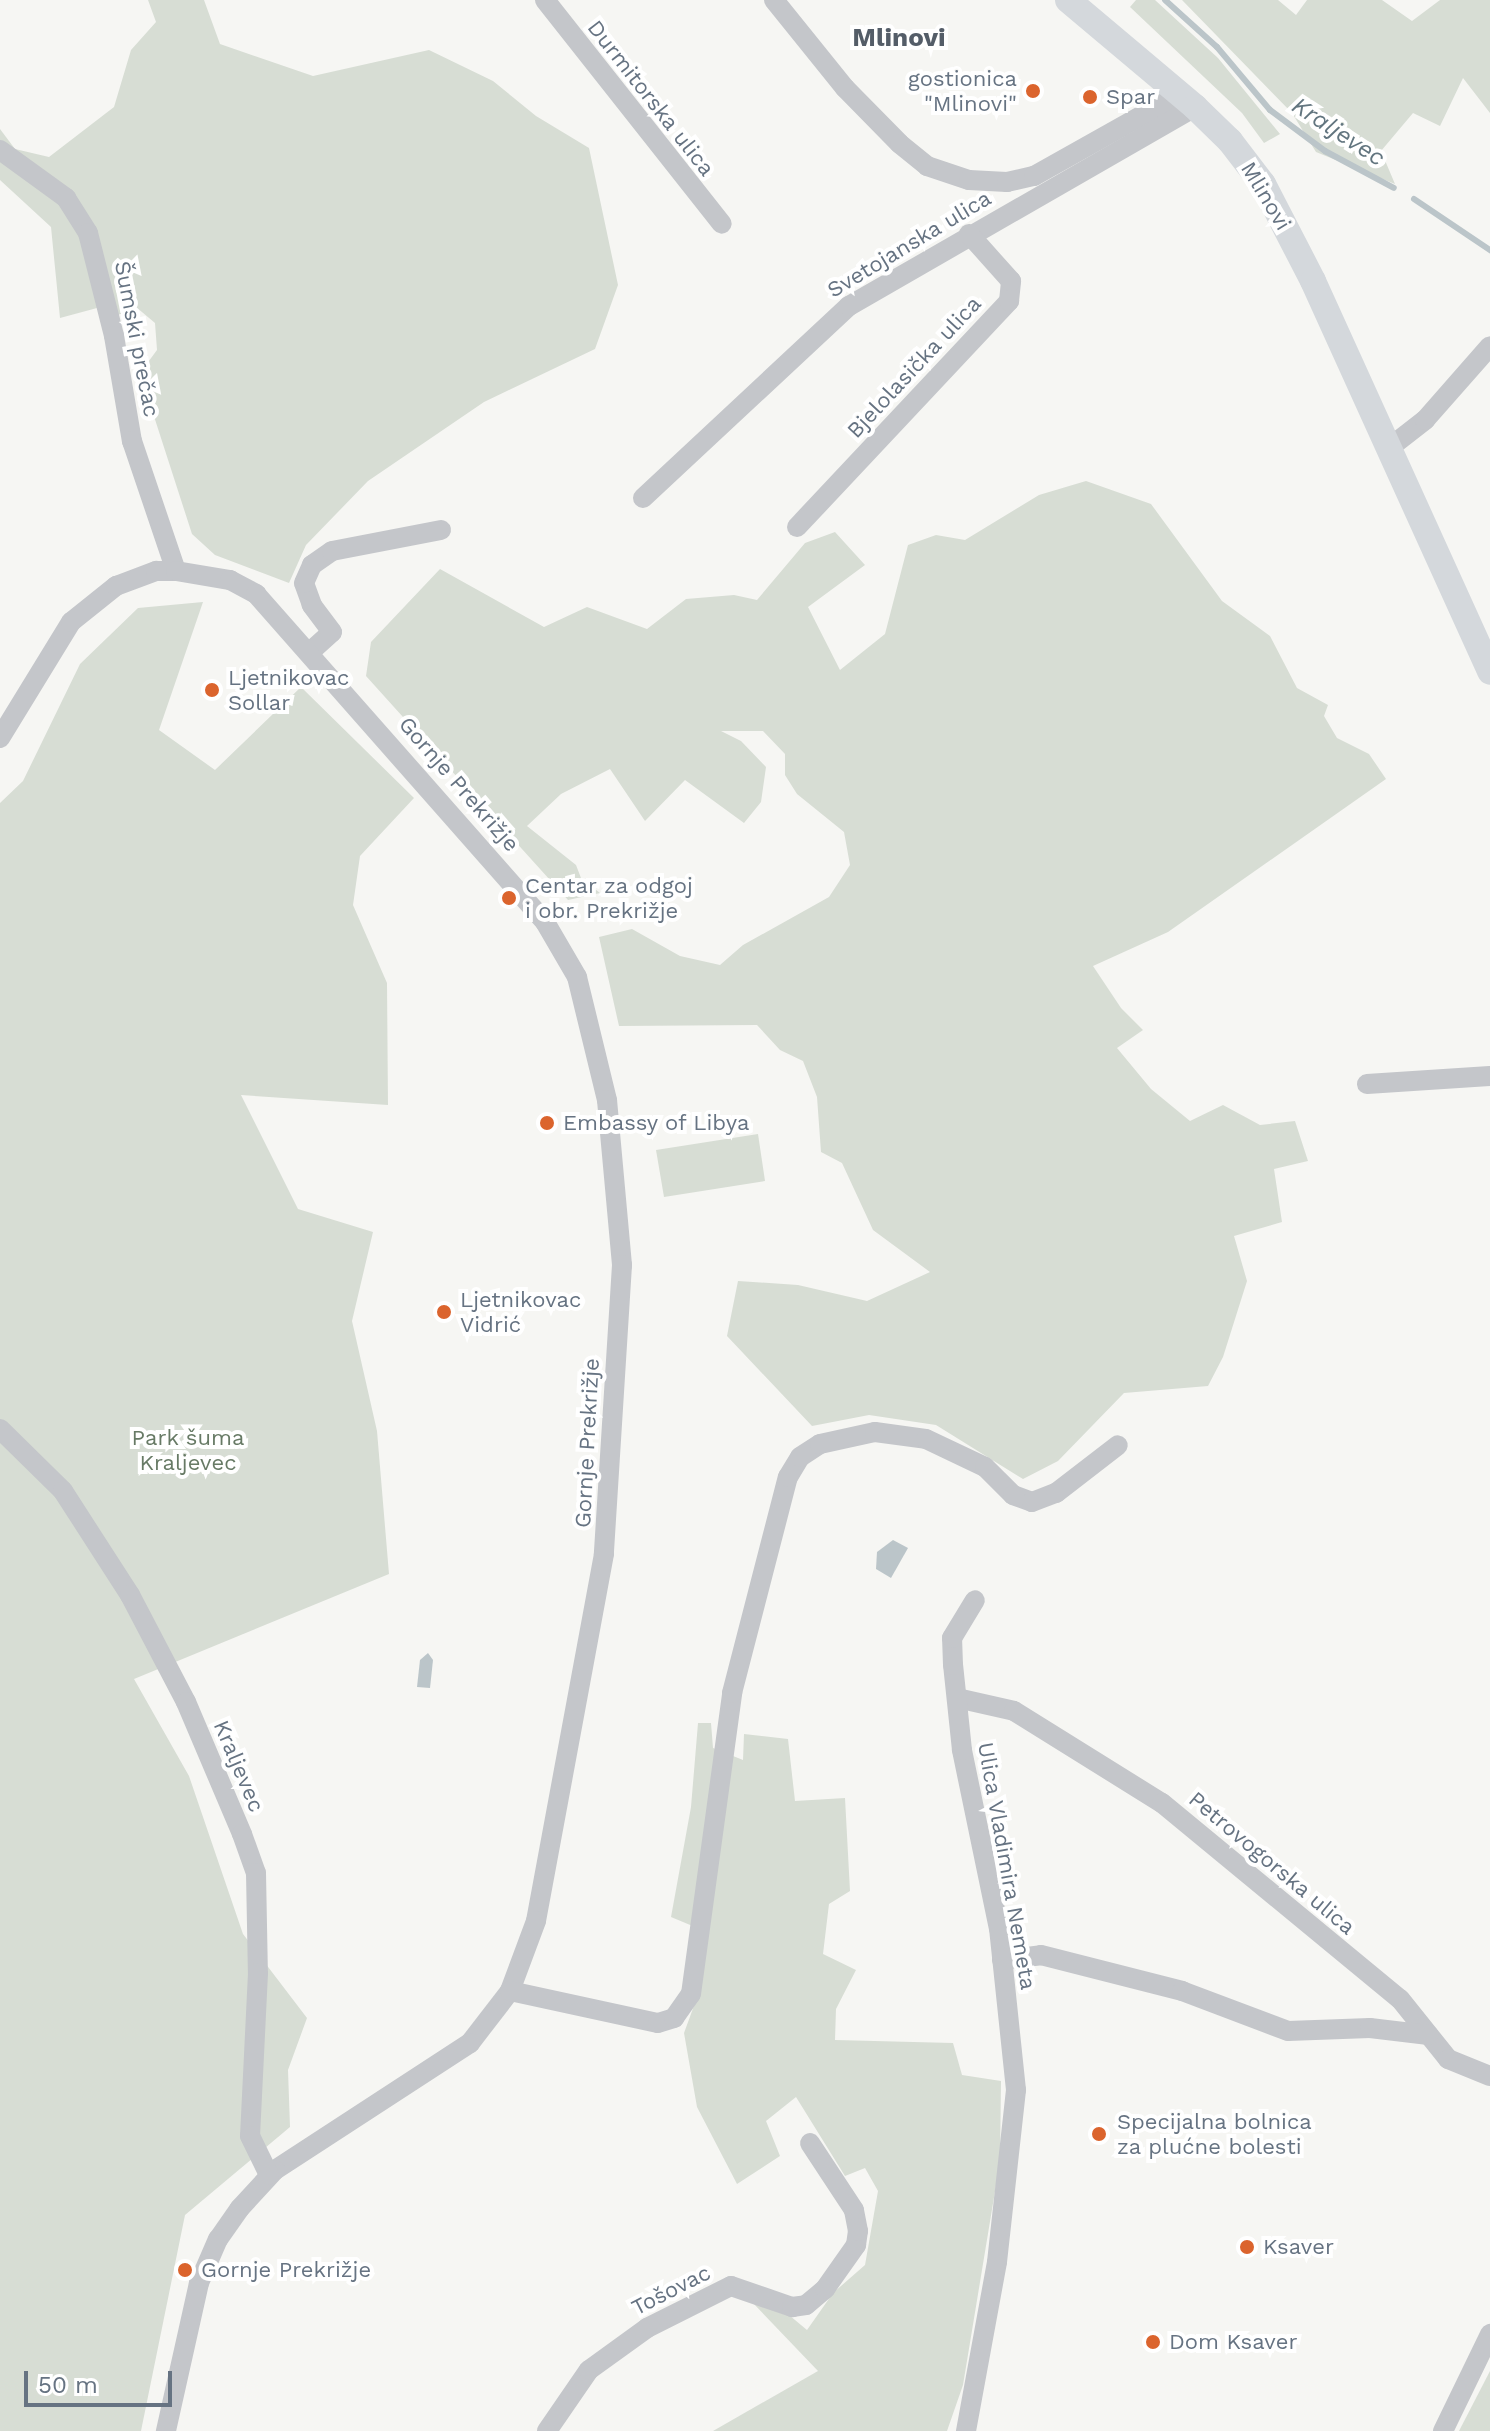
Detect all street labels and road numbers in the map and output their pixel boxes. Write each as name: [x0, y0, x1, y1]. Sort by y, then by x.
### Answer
street label: Durmitorska ulica: [582, 15, 720, 181]
street label: Mlinovi: [1235, 157, 1297, 235]
street label: Svetojanska ulica: [822, 185, 996, 303]
street label: Šumski prečac: [109, 259, 165, 419]
street label: Bjelolasička ulica: [841, 290, 987, 444]
street label: Gornje Prekrižje: [393, 711, 525, 857]
street label: Gornje Prekrižje: [569, 1357, 605, 1529]
street label: Kraljevec: [208, 1716, 270, 1816]
street label: Ulica Vladimira Nemeta: [972, 1739, 1042, 1993]
street label: Petrovogorska ulica: [1183, 1786, 1361, 1940]
street label: Tošovac: [627, 2259, 715, 2321]

